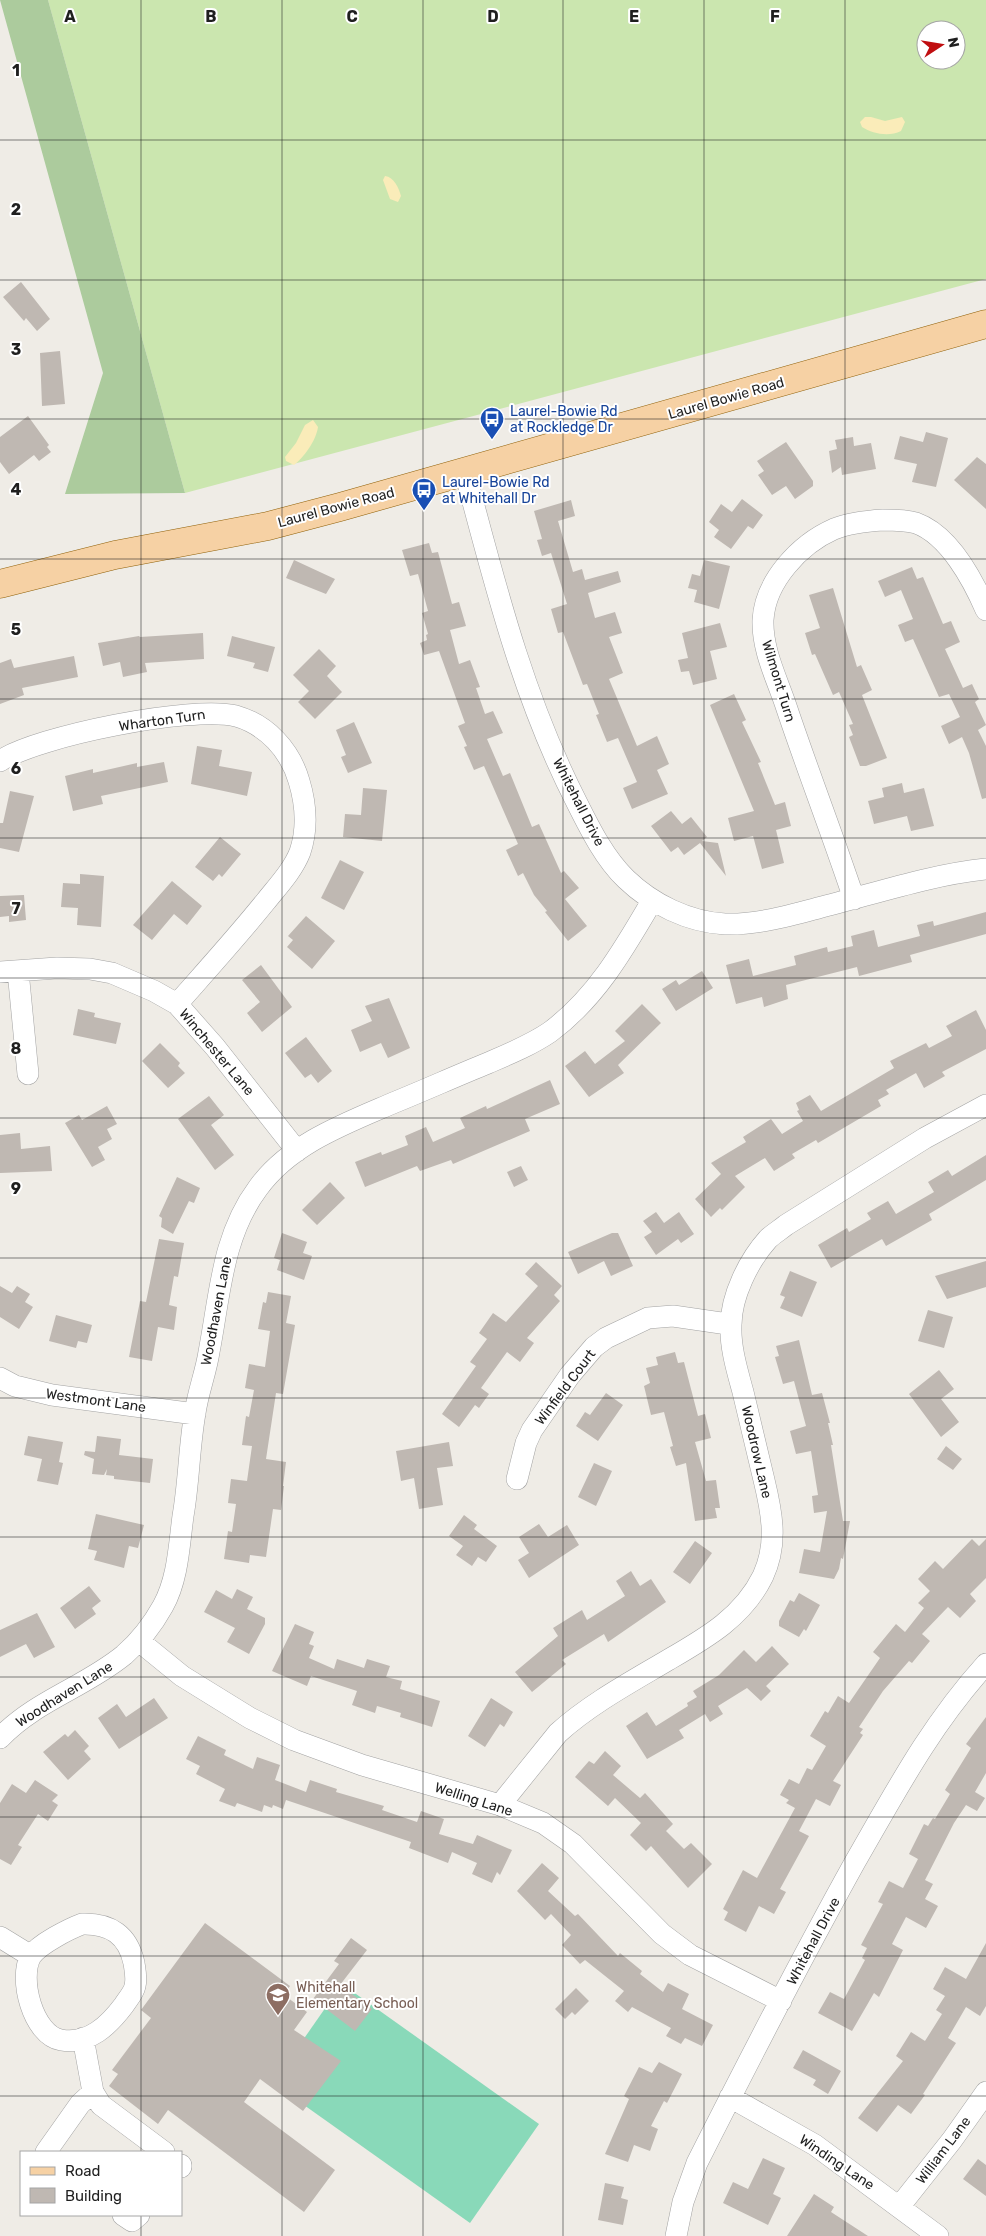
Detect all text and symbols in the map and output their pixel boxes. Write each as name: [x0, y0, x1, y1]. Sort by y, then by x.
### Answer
text: A: [64, 7, 76, 26]
text: B: [205, 7, 217, 26]
text: C: [346, 7, 358, 26]
text: D: [487, 7, 499, 26]
text: E: [629, 7, 639, 26]
text: F: [770, 7, 780, 26]
north arrow: [916, 20, 966, 70]
text: N: [944, 36, 963, 49]
text: 1: [12, 61, 20, 80]
text: 2: [11, 200, 21, 219]
text: 3: [11, 340, 21, 359]
street label: Laurel Bowie Road: [666, 374, 786, 423]
place label: Laurel-Bowie Rd at Rockledge Dr: [510, 403, 618, 436]
bus stop icon: Laurel-Bowie Rd at Rockledge Dr: [479, 406, 505, 440]
place label: Laurel-Bowie Rd at Whitehall Dr: [442, 474, 550, 507]
bus stop icon: Laurel-Bowie Rd at Whitehall Dr: [411, 477, 437, 511]
text: 4: [11, 480, 22, 499]
street label: Laurel Bowie Road: [276, 484, 396, 531]
text: 5: [11, 620, 21, 639]
street label: Wilmont Turn: [758, 638, 799, 724]
street label: Wharton Turn: [118, 706, 206, 735]
street label: Whitehall Drive: [549, 755, 608, 849]
text: 6: [11, 759, 21, 778]
text: 7: [11, 899, 21, 918]
street label: Winchester Lane: [175, 1005, 258, 1099]
text: 8: [11, 1039, 22, 1058]
text: 9: [11, 1179, 21, 1198]
street label: Woodhaven Lane: [198, 1255, 235, 1367]
street label: Winfield Court: [531, 1346, 600, 1428]
street label: Westmont Lane: [45, 1385, 147, 1416]
street label: Woodrow Lane: [738, 1404, 775, 1500]
street label: Woodhaven Lane: [13, 1658, 116, 1731]
street label: Welling Lane: [433, 1779, 515, 1820]
street label: Whitehall Drive: [783, 1894, 844, 1988]
place label: Whitehall Elementary School: [296, 1979, 418, 2012]
school or university icon: Whitehall Elementary School: [265, 1982, 291, 2016]
street label: William Lane: [912, 2113, 974, 2187]
street label: Winding Lane: [796, 2131, 878, 2194]
legend: [20, 2151, 182, 2216]
text: Road: [65, 2162, 101, 2180]
text: Building: [65, 2187, 122, 2205]

